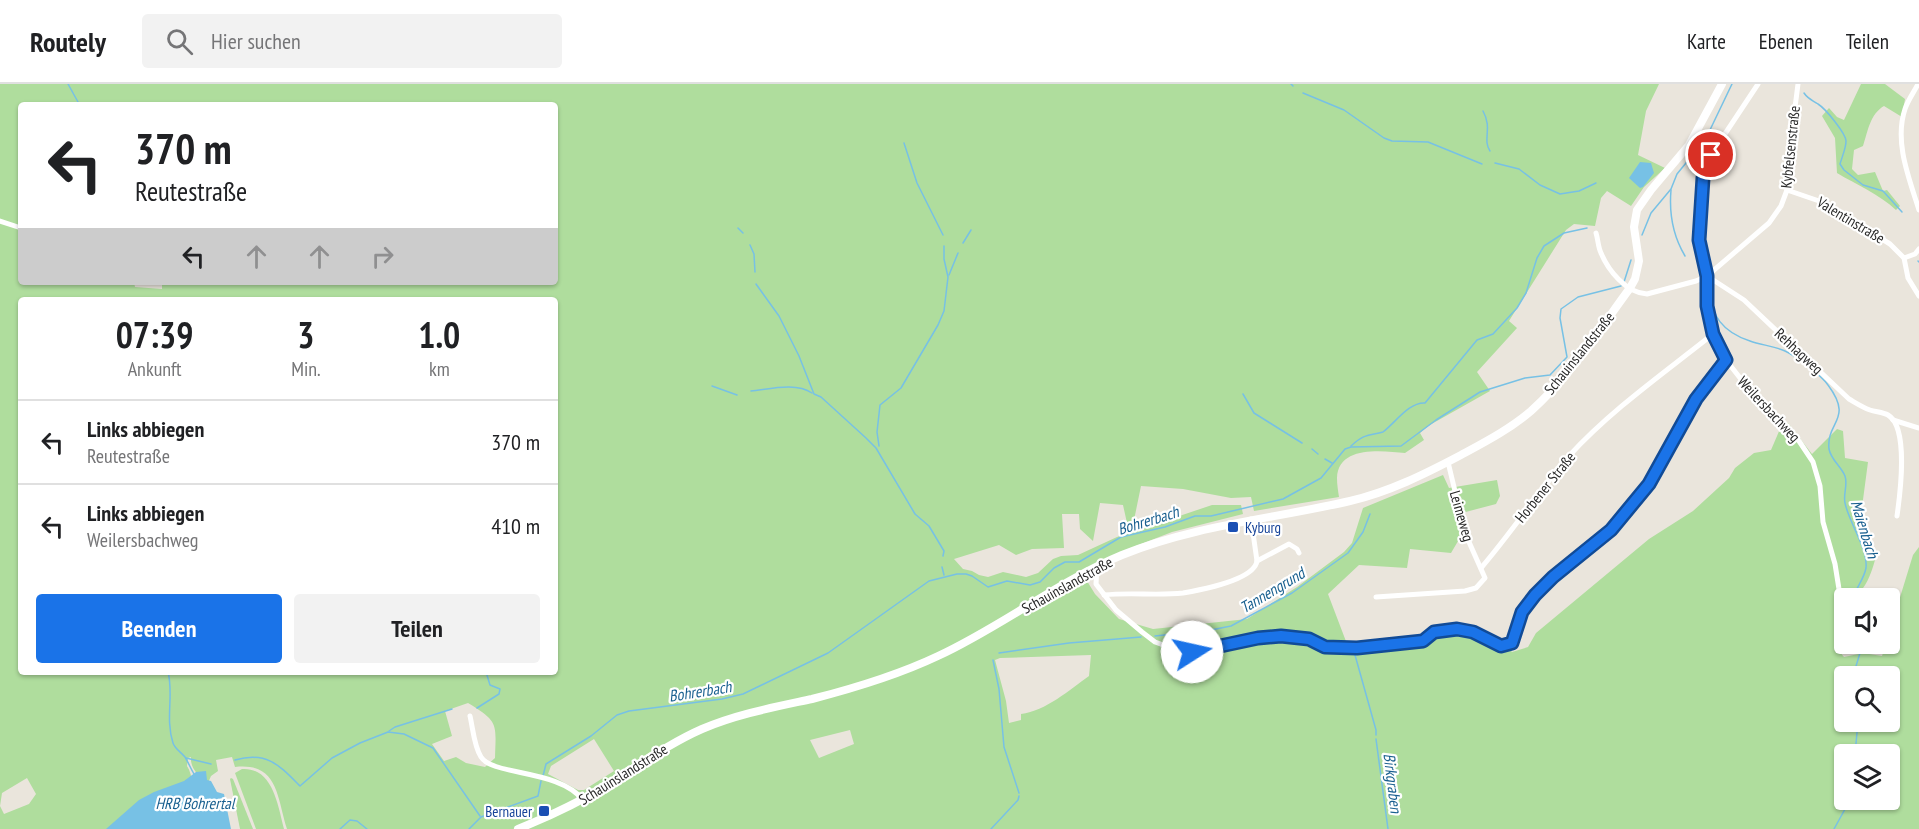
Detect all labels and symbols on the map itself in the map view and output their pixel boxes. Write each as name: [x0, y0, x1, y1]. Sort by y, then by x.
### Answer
street label: Kybfelsenstraße: [1776, 105, 1804, 189]
pin: [1685, 129, 1736, 180]
street label: Valentinstraße: [1813, 192, 1888, 248]
street label: Schauinslandstraße: [1540, 308, 1618, 398]
street label: Rehhagweg: [1771, 324, 1827, 378]
street label: Weilersbachweg: [1734, 372, 1804, 446]
street label: Horbener Straße: [1511, 448, 1579, 526]
street label: Leimeweg: [1446, 488, 1478, 544]
water label: Maienbach: [1847, 497, 1884, 561]
water label: Bohrerbach: [1115, 501, 1182, 539]
place label: Kyburg: [1245, 518, 1281, 537]
marker: Kyburg: [1226, 520, 1240, 534]
street label: Schauinslandstraße: [1018, 552, 1116, 618]
water label: Tannengrund: [1236, 562, 1310, 617]
position arrow: [1160, 620, 1224, 684]
water label: Bohrerbach: [667, 676, 734, 706]
street label: Schauinslandstraße: [575, 739, 671, 809]
water label: Birkgraben: [1379, 752, 1407, 815]
water label: HRB Bohrertal: [156, 793, 236, 813]
place label: Bernauer: [485, 802, 533, 821]
marker: Bernauer: [537, 804, 551, 818]

